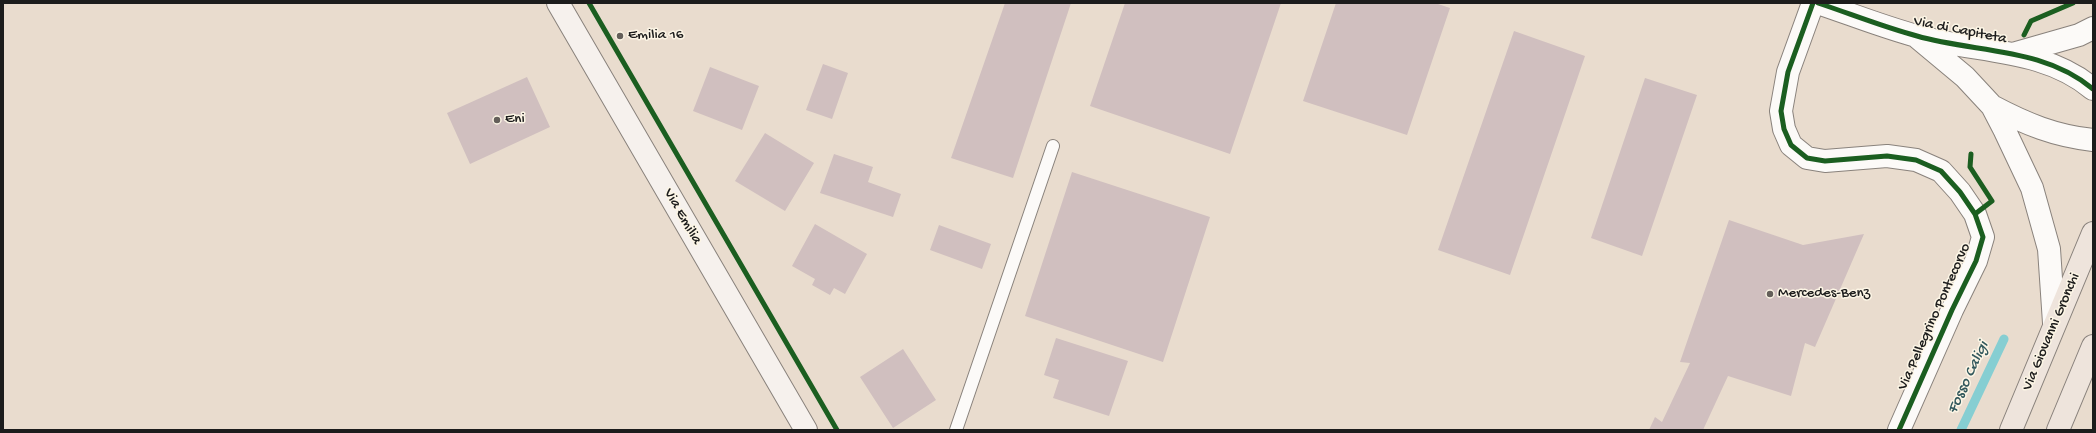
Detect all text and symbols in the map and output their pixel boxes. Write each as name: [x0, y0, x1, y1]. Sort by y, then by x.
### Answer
street label: Via di Capiteta: [1912, 13, 2008, 49]
place label: Emilia 16: [628, 27, 683, 45]
marker: Emilia 16: [615, 31, 625, 41]
place label: Eni: [505, 111, 525, 129]
marker: Eni: [492, 115, 502, 125]
street label: Via Emilia: [659, 186, 705, 248]
street label: Via Pellegrino Pontecorvo: [1894, 241, 1976, 393]
street label: Via Giovanni Gronchi: [2019, 270, 2085, 394]
place label: Mercedes-Benz: [1778, 285, 1870, 303]
marker: Mercedes-Benz: [1765, 289, 1775, 299]
water label: Fosso Caligi: [1944, 339, 1994, 417]

